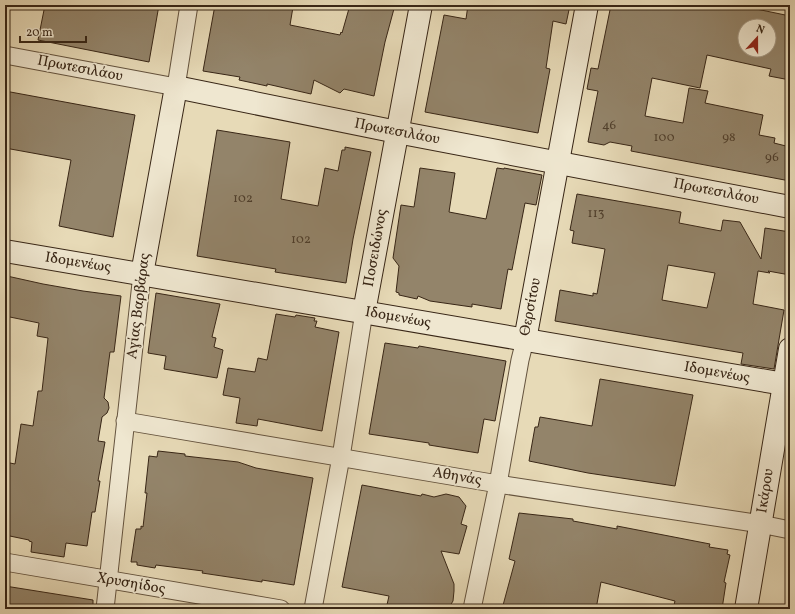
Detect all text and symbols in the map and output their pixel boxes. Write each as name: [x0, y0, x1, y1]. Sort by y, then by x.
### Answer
scale bar: [20, 18, 86, 44]
north arrow: [737, 18, 777, 58]
text: N: [754, 22, 766, 38]
text: 20 m: [26, 25, 53, 41]
street label: Πρωτεσιλάου: [35, 50, 125, 88]
street label: Πρωτεσιλάου: [352, 113, 442, 151]
house number: 46: [602, 117, 617, 135]
house number: 100: [654, 129, 675, 147]
house number: 98: [722, 129, 736, 147]
house number: 96: [765, 149, 779, 167]
street label: Πρωτεσιλάου: [671, 173, 761, 211]
house number: 102: [233, 190, 253, 208]
house number: 113: [588, 205, 605, 223]
street label: Ποσειδώνος: [359, 207, 393, 289]
house number: 102: [291, 231, 311, 249]
street label: Ιδομενέως: [43, 247, 113, 279]
street label: Αγίας Βαρβάρας: [122, 252, 156, 360]
street label: Θερσίτου: [515, 276, 547, 338]
street label: Ιδομενέως: [363, 302, 433, 334]
street label: Ιδομενέως: [682, 357, 752, 389]
street label: Αθηνάς: [431, 462, 483, 492]
street label: Ικάρου: [752, 467, 780, 515]
street label: Χρυσηίδος: [95, 568, 167, 600]

